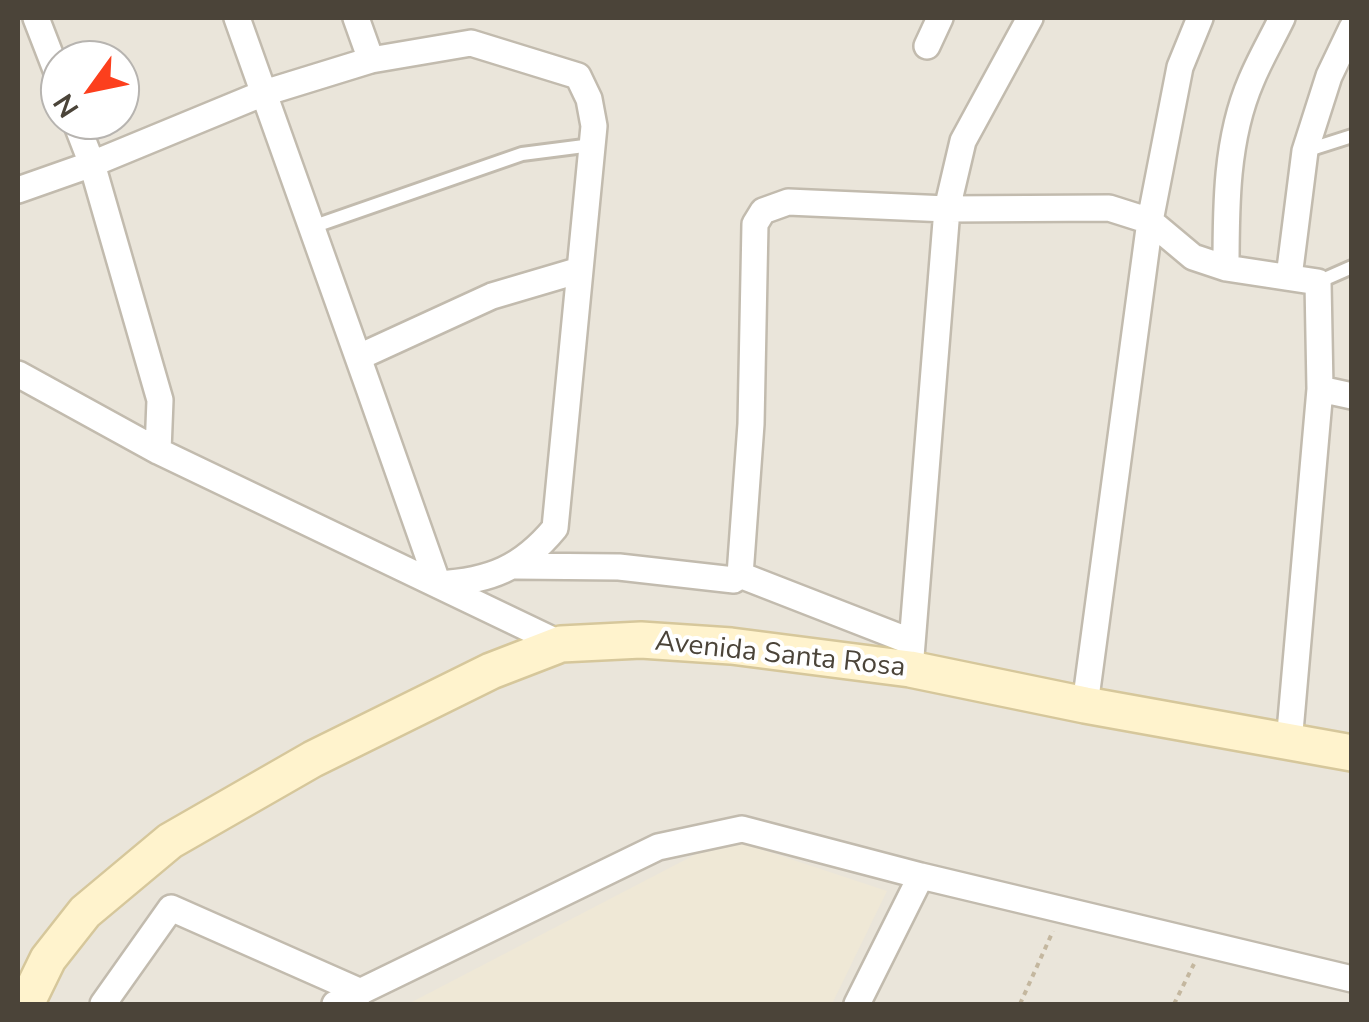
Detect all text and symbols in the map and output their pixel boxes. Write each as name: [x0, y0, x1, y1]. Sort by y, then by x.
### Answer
north arrow: [40, 40, 140, 140]
text: N: [45, 86, 88, 124]
street label: Avenida Santa Rosa: [653, 626, 907, 686]

